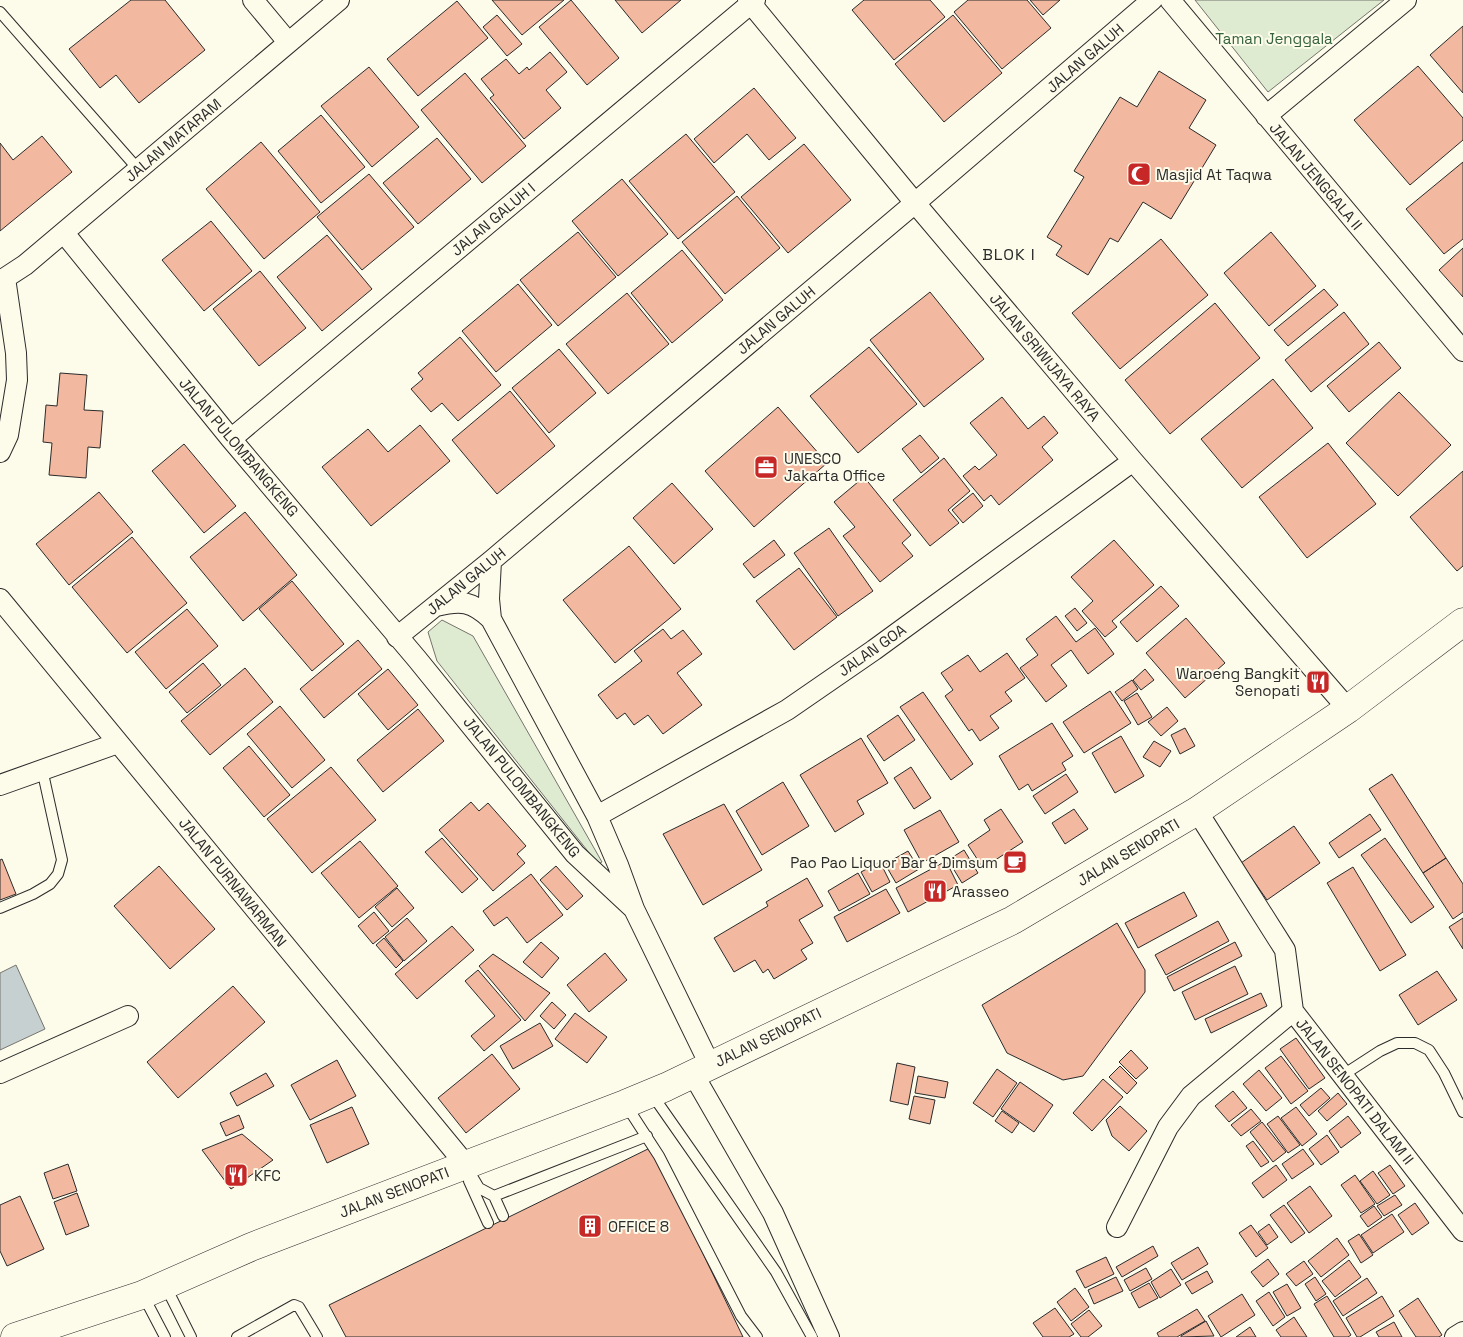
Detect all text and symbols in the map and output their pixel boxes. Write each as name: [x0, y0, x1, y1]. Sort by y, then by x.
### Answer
street label: JALAN GALUH: [1042, 19, 1128, 97]
park label: Taman Jenggala: [1215, 29, 1333, 48]
street label: JALAN MATARAM: [121, 94, 225, 186]
street label: JALAN JENGGALA II: [1265, 118, 1367, 234]
mosque icon: Masjid At Taqwa: [1126, 161, 1152, 187]
place label: Masjid At Taqwa: [1156, 165, 1272, 184]
street label: JALAN GALUH I: [447, 178, 539, 260]
district label: BLOK I: [982, 244, 1036, 265]
street label: JALAN GALUH: [733, 282, 819, 358]
street label: JALAN SRIWIJAYA RAYA: [986, 289, 1105, 425]
street label: JALAN PULOMBANGKENG: [175, 374, 303, 520]
place label: UNESCO Jakarta Office: [784, 449, 885, 485]
office icon: UNESCO Jakarta Office: [753, 454, 779, 480]
street label: JALAN GALUH: [423, 543, 509, 619]
street label: JALAN GOA: [834, 619, 910, 680]
place label: Waroeng Bangkit Senopati: [1176, 664, 1300, 700]
restaurant icon: Waroeng Bangkit Senopati: [1305, 669, 1331, 695]
street label: JALAN PULOMBANGKENG: [459, 713, 585, 861]
street label: JALAN PURNAWARMAN: [175, 814, 291, 950]
street label: JALAN SENOPATI: [1073, 814, 1183, 890]
cafe icon: Pao Pao Liquor Bar & Dimsum: [1002, 849, 1028, 875]
place label: Pao Pao Liquor Bar & Dimsum: [790, 853, 998, 872]
restaurant icon: Arasseo: [922, 878, 948, 904]
place label: Arasseo: [952, 882, 1009, 901]
street label: JALAN SENOPATI: [712, 1003, 824, 1071]
street label: JALAN SENOPATI DALAM II: [1292, 1014, 1418, 1168]
restaurant icon: KFC: [223, 1162, 249, 1188]
street label: JALAN SENOPATI: [336, 1162, 452, 1222]
place label: KFC: [254, 1166, 281, 1185]
building icon: OFFICE 8: [577, 1213, 603, 1239]
place label: OFFICE 8: [608, 1217, 669, 1236]

